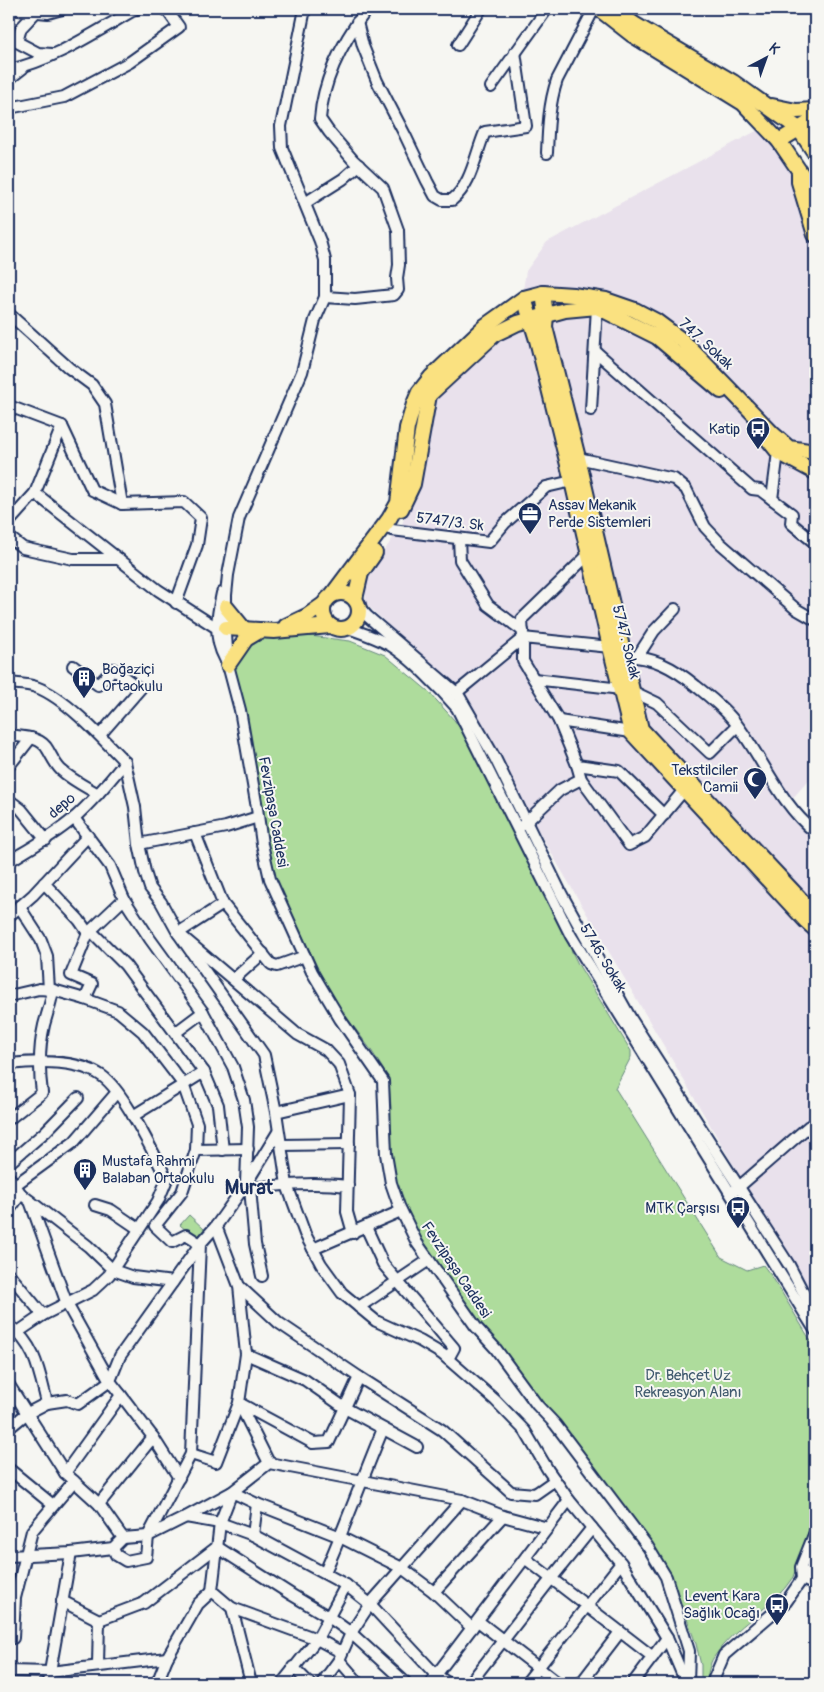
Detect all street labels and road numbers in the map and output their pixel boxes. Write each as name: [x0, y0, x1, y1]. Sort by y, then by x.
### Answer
street label: 747. Sokak: [675, 314, 738, 374]
street label: 5747/3. Sk: [415, 508, 486, 536]
street label: 5747. Sokak: [608, 603, 645, 682]
street label: Fevzipaşa Caddesi: [254, 755, 292, 869]
street label: depo: [44, 789, 80, 823]
street label: 5746. Sokak: [575, 920, 631, 996]
street label: Fevzipaşa Caddesi: [417, 1218, 495, 1322]

